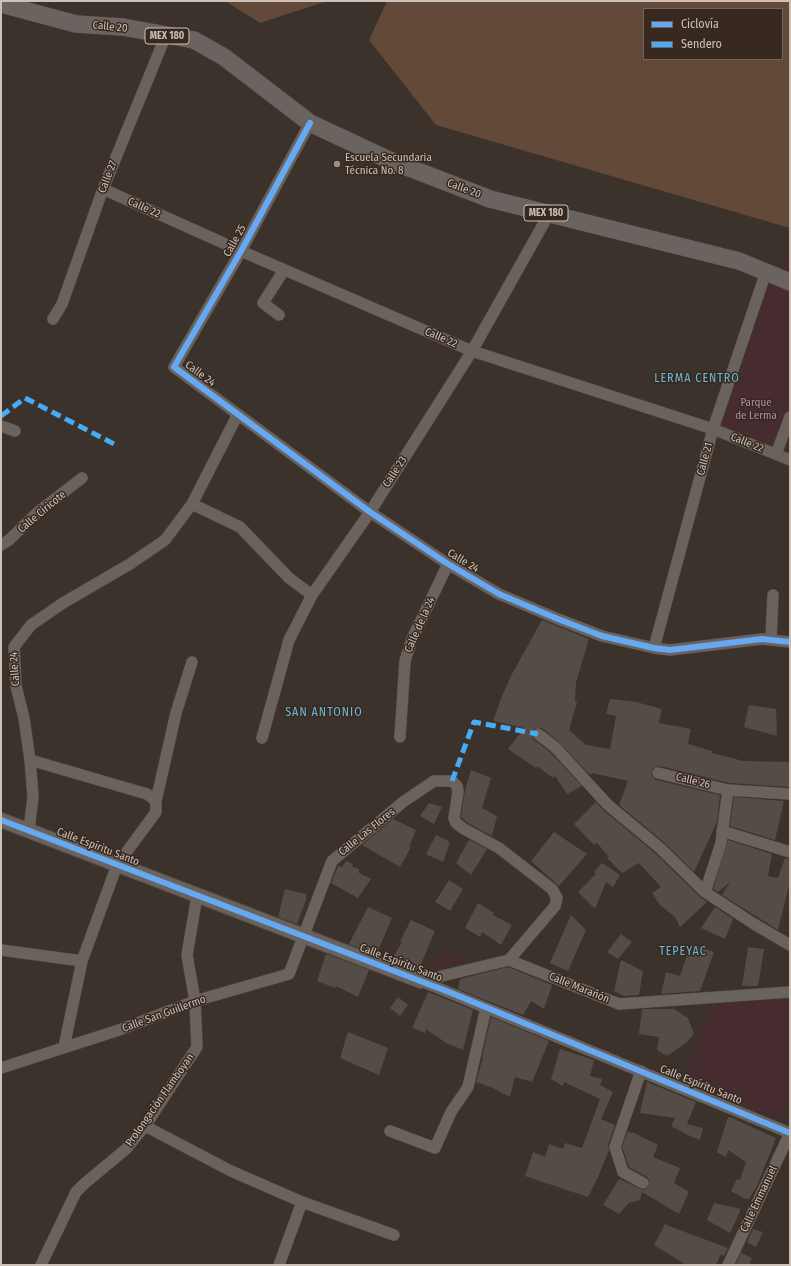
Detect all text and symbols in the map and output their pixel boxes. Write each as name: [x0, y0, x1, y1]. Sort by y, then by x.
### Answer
legend: [643, 8, 783, 60]
text: Ciclovía: [681, 17, 719, 31]
street label: Calle 20: [92, 19, 128, 35]
road number: MEX 180: [145, 28, 189, 44]
text: Sendero: [681, 37, 722, 51]
place label: Escuela Secundaria Técnica No. 8: [345, 151, 432, 177]
street label: Calle 27: [96, 159, 120, 195]
marker: Escuela Secundaria Técnica No. 8: [332, 159, 342, 169]
street label: Calle 20: [445, 177, 483, 201]
street label: Calle 22: [126, 195, 162, 221]
road number: MEX 180: [524, 205, 568, 221]
street label: Calle 25: [221, 223, 249, 259]
street label: Calle 22: [423, 325, 459, 351]
street label: Calle 24: [182, 358, 218, 390]
district label: LERMA CENTRO: [654, 372, 740, 386]
park label: Parque de Lerma: [735, 396, 777, 422]
street label: Calle 22: [729, 430, 765, 456]
street label: Calle 21: [694, 441, 716, 477]
street label: Calle 23: [380, 454, 410, 490]
street label: Calle Ciricote: [15, 488, 69, 536]
street label: Calle 24: [445, 546, 481, 576]
street label: Calle de la 24: [402, 595, 438, 655]
street label: Calle 24: [7, 651, 23, 687]
district label: SAN ANTONIO: [285, 706, 363, 720]
street label: Calle 26: [675, 770, 711, 792]
street label: Calle Las Flores: [336, 805, 398, 859]
street label: Calle Espíritu Santo: [55, 825, 141, 869]
street label: Calle Espíritu Santo: [358, 941, 444, 985]
district label: TEPEYAC: [659, 945, 707, 959]
street label: Calle Marañón: [547, 970, 611, 1006]
street label: Calle San Guillermo: [120, 993, 208, 1035]
street label: Prolongación Flamboyan: [123, 1051, 197, 1149]
street label: Calle Espíritu Santo: [658, 1063, 744, 1107]
street label: Calle Emmanuel: [738, 1164, 780, 1234]

